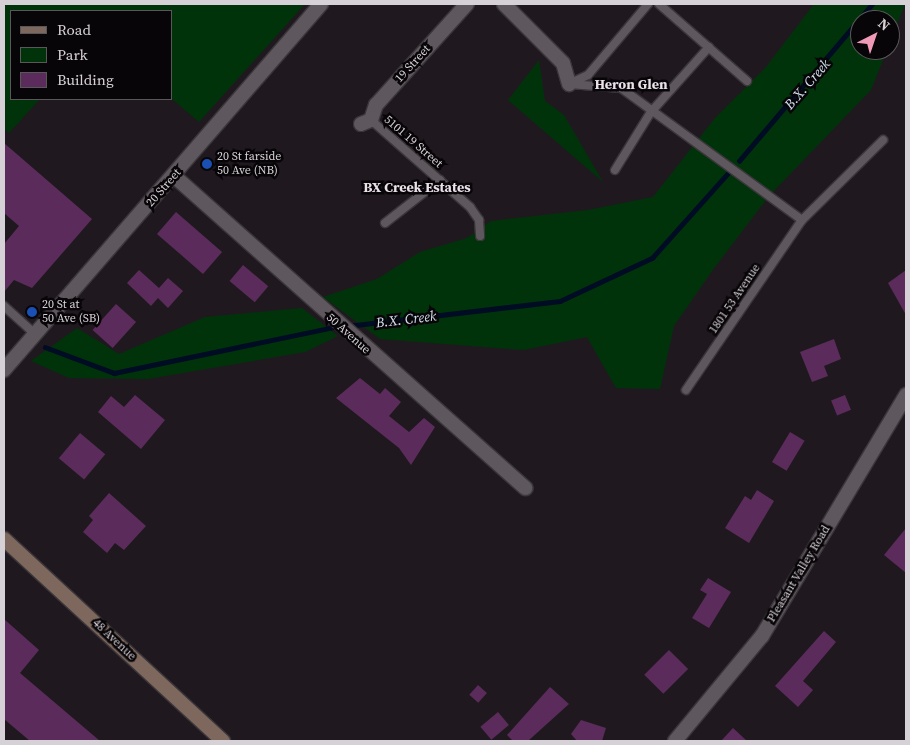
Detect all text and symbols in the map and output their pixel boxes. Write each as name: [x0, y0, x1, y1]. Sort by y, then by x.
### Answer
legend: [10, 10, 172, 100]
north arrow: [850, 10, 900, 60]
text: N: [874, 14, 895, 35]
text: Road: [57, 19, 91, 40]
street label: 19 Street: [392, 42, 434, 86]
text: Park: [57, 44, 88, 65]
water label: B.X. Creek: [781, 56, 833, 112]
text: Building: [57, 69, 114, 90]
district label: Heron Glen: [594, 76, 668, 92]
street label: 5101 19 Street: [381, 113, 445, 171]
place label: 20 St farside 50 Ave (NB): [217, 150, 281, 178]
marker: 20 St farside 50 Ave (NB): [201, 158, 213, 170]
street label: 20 Street: [144, 166, 184, 210]
district label: BX Creek Estates: [363, 179, 471, 195]
street label: 1801 53 Avenue: [706, 261, 764, 337]
place label: 20 St at 50 Ave (SB): [42, 298, 100, 326]
marker: 20 St at 50 Ave (SB): [26, 306, 38, 318]
water label: B.X. Creek: [375, 307, 437, 331]
street label: 50 Avenue: [323, 311, 373, 357]
street label: Pleasant Valley Road: [764, 523, 834, 625]
street label: 48 Avenue: [89, 616, 139, 664]

